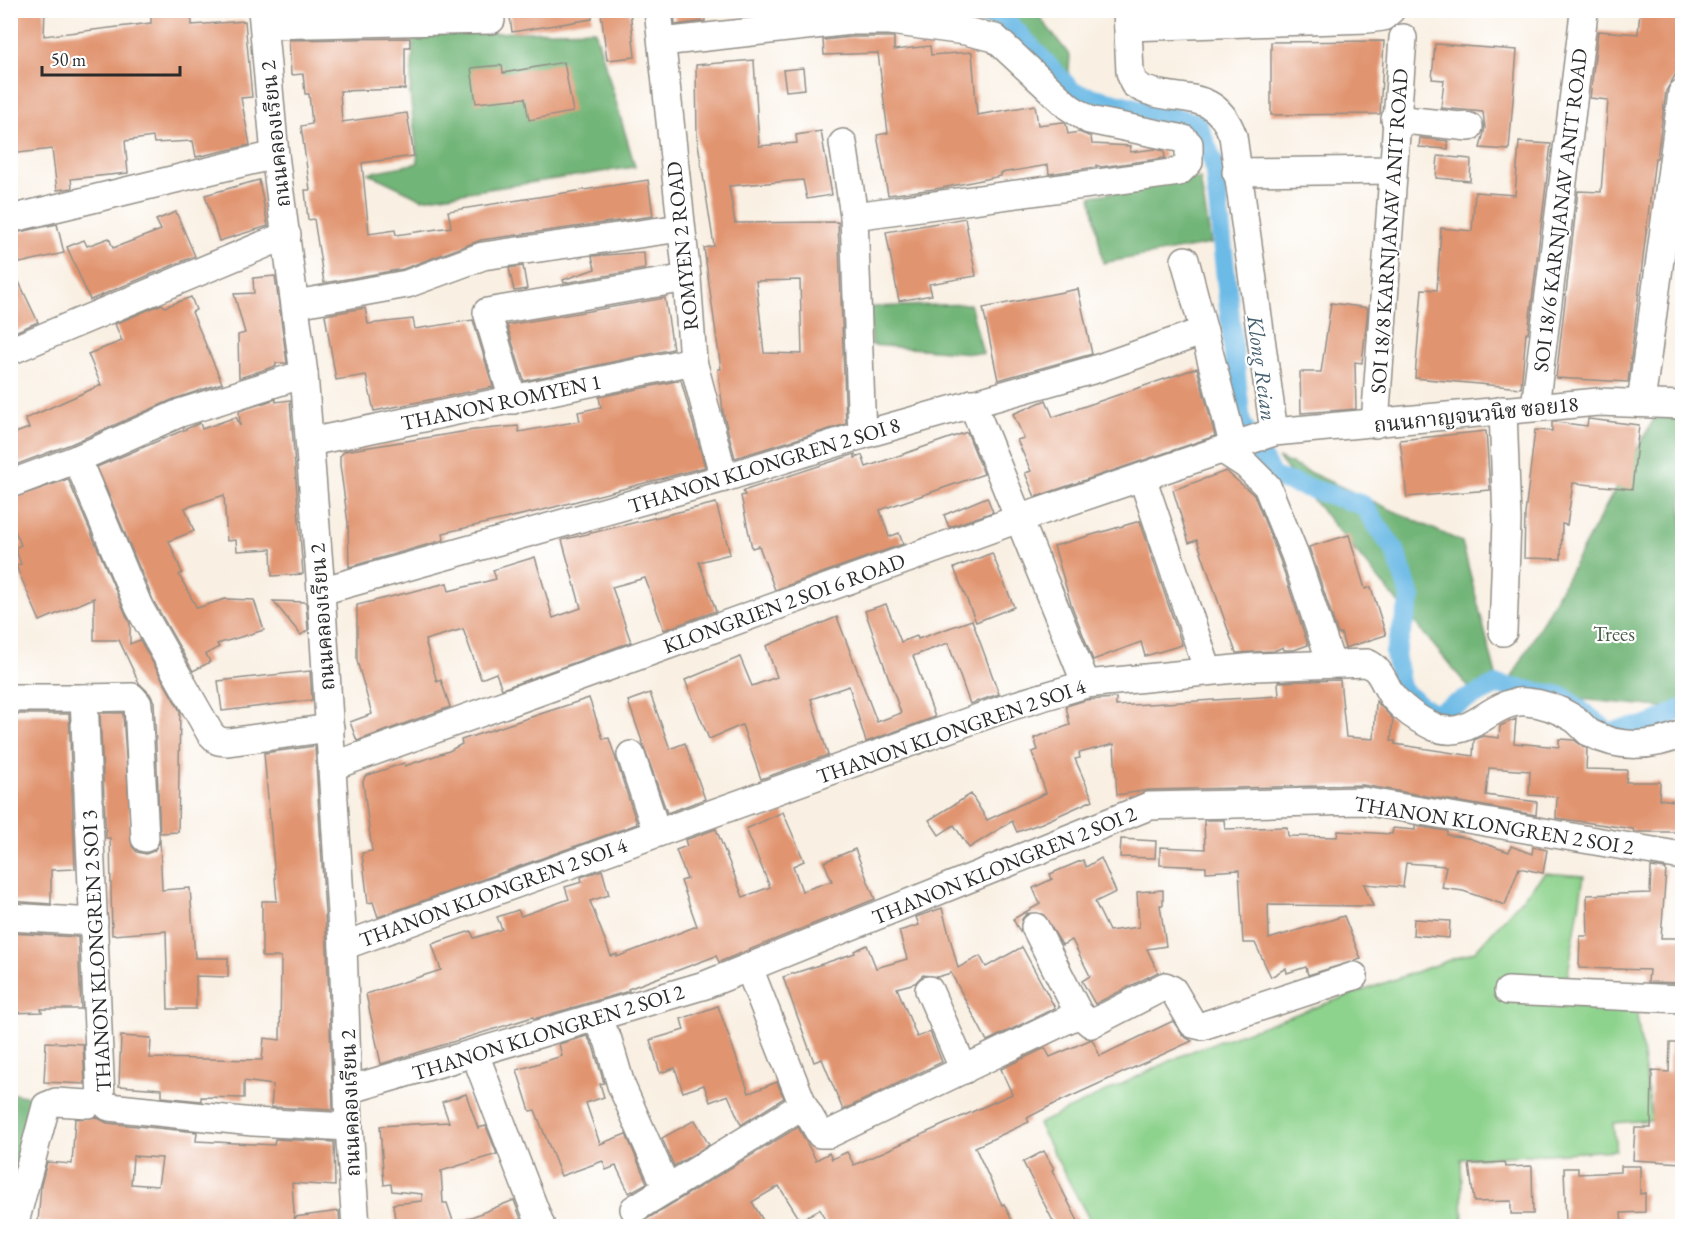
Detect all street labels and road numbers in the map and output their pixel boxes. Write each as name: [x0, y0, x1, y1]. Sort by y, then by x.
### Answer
street label: SOI 18/6 KARNJANAV ANIT ROAD: [1527, 46, 1593, 373]
street label: ถนนคลองเรียน 2: [254, 59, 296, 209]
street label: SOI 18/8 KARNJANAV ANIT ROAD: [1364, 67, 1414, 394]
street label: ROMYEN 2 ROAD: [660, 160, 704, 332]
street label: THANON ROMYEN 1: [398, 368, 604, 436]
street label: ถนนกาญจนวนิช ซอย18: [1372, 390, 1580, 438]
street label: THANON KLONGREN 2 SOI 8: [625, 411, 903, 519]
street label: ถนนคลองเรียน 2: [303, 543, 341, 691]
street label: KLONGRIEN 2 SOI 6 ROAD: [659, 547, 909, 659]
street label: THANON KLONGREN 2 SOI 4: [813, 672, 1090, 790]
street label: THANON KLONGREN 2 SOI 2: [1352, 790, 1636, 860]
street label: THANON KLONGREN 2 SOI 2: [868, 800, 1140, 930]
street label: THANON KLONGREN 2 SOI 3: [75, 809, 117, 1093]
street label: THANON KLONGREN 2 SOI 4: [356, 831, 631, 953]
street label: THANON KLONGREN 2 SOI 2: [409, 978, 687, 1086]
street label: ถนนคลองเรียน 2: [334, 1029, 366, 1177]

